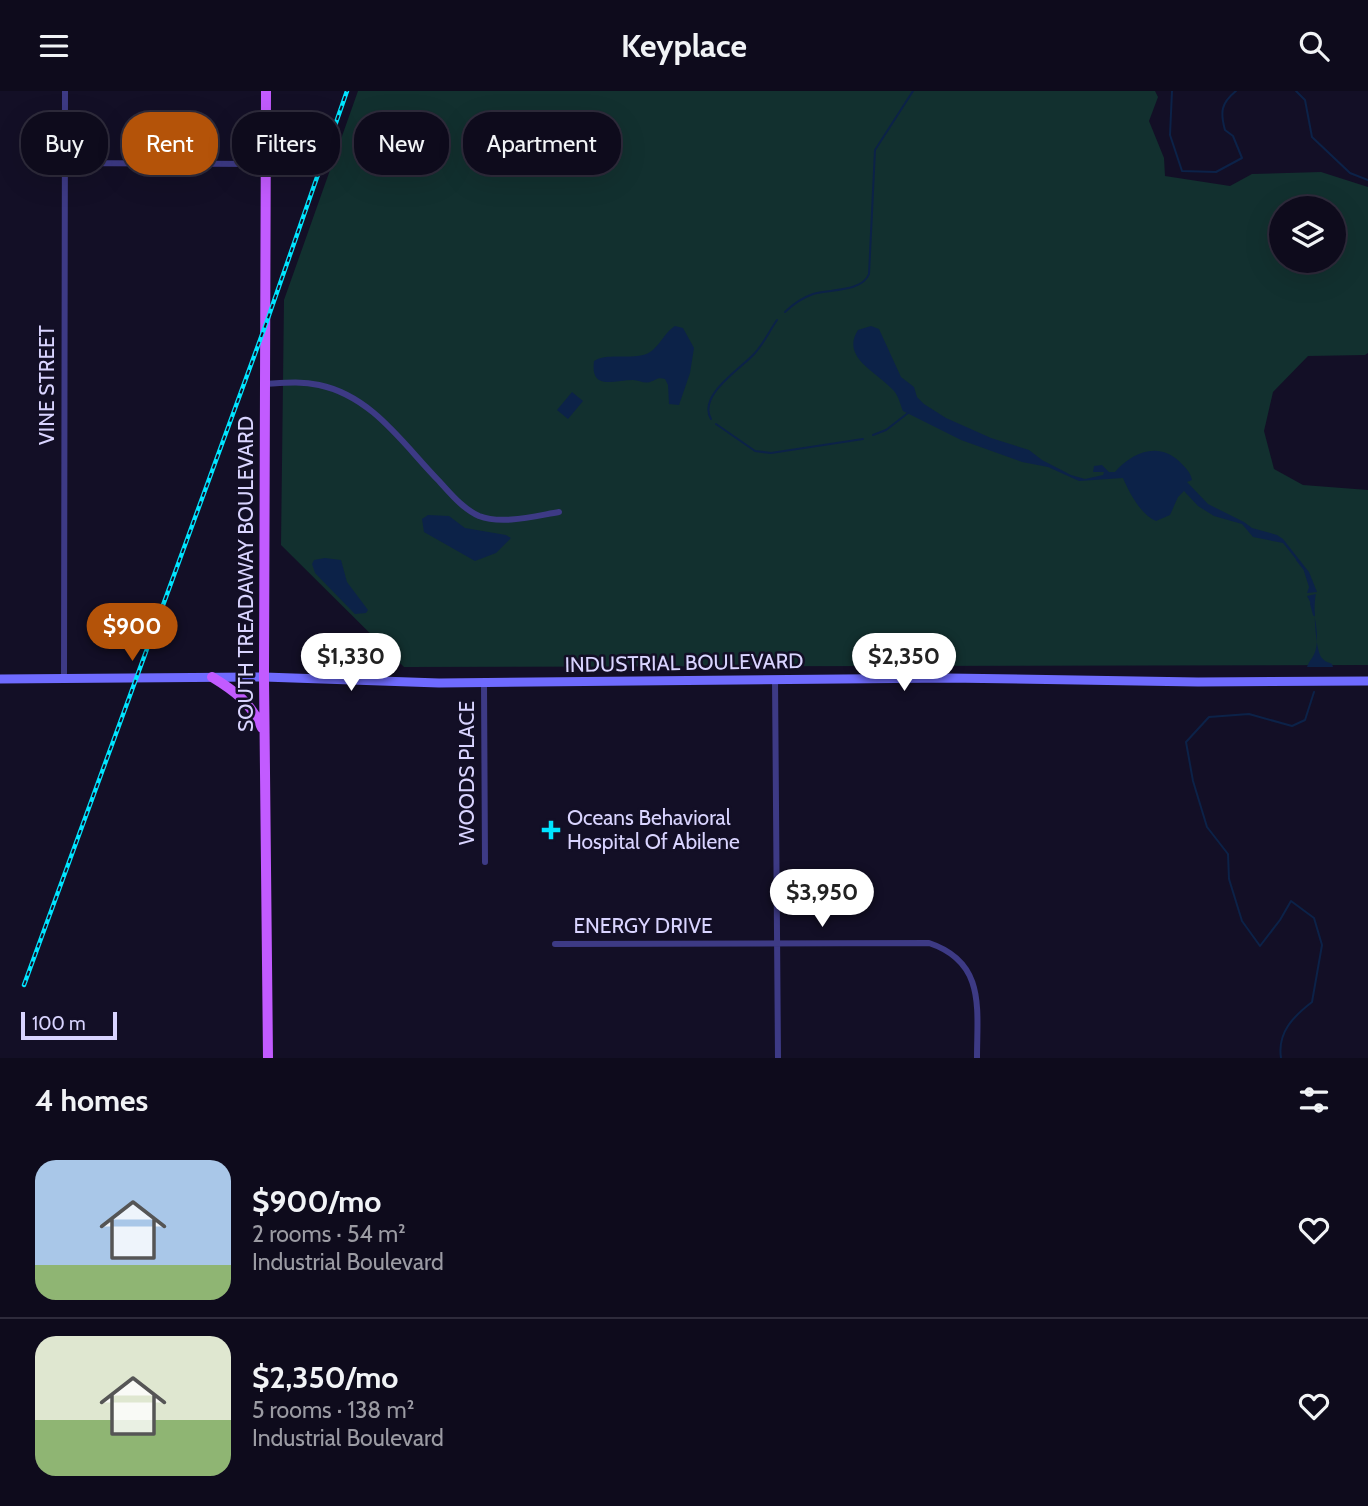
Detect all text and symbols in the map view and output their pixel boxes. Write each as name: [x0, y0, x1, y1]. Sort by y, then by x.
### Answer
text: Keyplace: [621, 26, 747, 65]
icon: menu: [35, 27, 73, 65]
icon: search: [1295, 27, 1333, 65]
chip: Buy: [21, 112, 108, 175]
chip: Rent: [122, 112, 218, 175]
chip: Filters: [232, 112, 340, 175]
chip: New: [354, 112, 449, 175]
chip: Apartment: [463, 112, 621, 175]
map controls: [1269, 196, 1346, 273]
button: layers: [1269, 196, 1346, 273]
street label: VINE STREET: [34, 325, 59, 445]
street label: SOUTH TREADAWAY BOULEVARD: [233, 416, 258, 732]
pin: $900: [91, 603, 173, 663]
text: $900: [103, 612, 161, 640]
pin: $1,330: [294, 633, 408, 693]
pin: $2,350: [847, 633, 961, 693]
text: $1,330: [317, 642, 385, 670]
text: $2,350: [868, 642, 940, 670]
street label: INDUSTRIAL BOULEVARD: [564, 648, 804, 677]
street label: WOODS PLACE: [454, 701, 479, 845]
place label: Oceans Behavioral Hospital Of Abilene: [567, 805, 740, 854]
marker: Oceans Behavioral Hospital Of Abilene: [541, 820, 561, 840]
pin: $3,950: [765, 869, 879, 929]
text: $3,950: [786, 878, 858, 906]
street label: ENERGY DRIVE: [573, 913, 713, 938]
scale bar: [21, 1009, 117, 1041]
text: 100 m: [32, 1012, 86, 1035]
icon: filters: [1295, 1081, 1333, 1119]
text: 4 homes: [35, 1082, 148, 1119]
text: $900/mo: [252, 1183, 381, 1220]
icon: home: [91, 1188, 175, 1272]
icon: heart: [1295, 1211, 1333, 1249]
text: 2 rooms · 54 m²: [252, 1220, 406, 1248]
text: Industrial Boulevard: [252, 1248, 444, 1276]
text: $2,350/mo: [252, 1359, 398, 1396]
icon: home: [91, 1364, 175, 1448]
icon: heart: [1295, 1387, 1333, 1425]
text: 5 rooms · 138 m²: [252, 1396, 414, 1424]
text: Industrial Boulevard: [252, 1424, 444, 1452]

